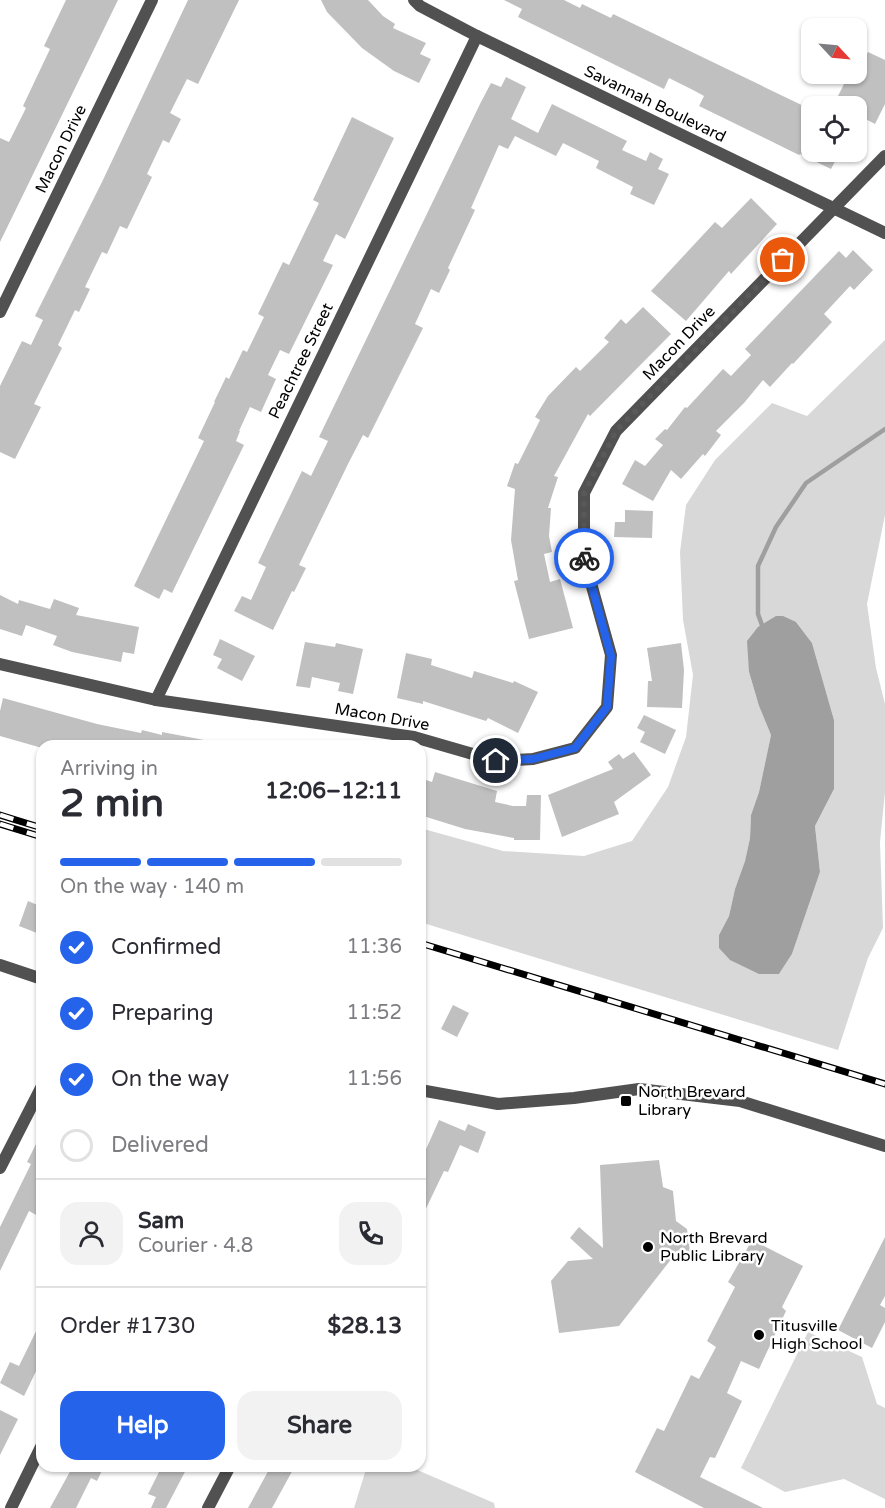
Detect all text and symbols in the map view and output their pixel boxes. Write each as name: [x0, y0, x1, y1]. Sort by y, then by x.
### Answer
north arrow: [801, 18, 867, 84]
map controls: [801, 18, 867, 162]
street label: Savannah Boulevard: [581, 61, 729, 147]
button: locate: [801, 96, 867, 162]
street label: Macon Drive: [31, 101, 91, 197]
pin: [757, 234, 808, 285]
icon: bag: [766, 243, 799, 276]
street label: Peachtree Street: [264, 300, 338, 422]
street label: Macon Drive: [638, 302, 720, 384]
courier: [554, 528, 614, 588]
icon: bike: [568, 542, 601, 575]
street label: Macon Drive: [333, 699, 431, 735]
pin: [470, 735, 521, 786]
icon: home: [479, 744, 512, 777]
text: Arriving in: [60, 757, 158, 781]
text: 12:06–12:11: [265, 778, 402, 804]
text: 2 min: [60, 780, 164, 827]
text: On the way · 140 m: [60, 875, 244, 899]
icon: check: [60, 931, 93, 964]
text: Confirmed: [111, 934, 221, 960]
text: 11:36: [347, 935, 402, 959]
icon: check: [60, 997, 93, 1030]
text: Preparing: [111, 1000, 214, 1026]
text: 11:52: [347, 1001, 402, 1025]
icon: check: [60, 1063, 93, 1096]
text: On the way: [111, 1066, 229, 1092]
text: 11:56: [347, 1067, 402, 1091]
place label: North Brevard Library: [638, 1082, 746, 1120]
marker: North Brevard Library: [619, 1094, 633, 1108]
text: Delivered: [111, 1132, 209, 1158]
button: person: [60, 1202, 123, 1265]
button: phone: [339, 1202, 402, 1265]
text: Sam: [138, 1208, 184, 1234]
place label: North Brevard Public Library: [660, 1228, 768, 1266]
text: Courier · 4.8: [138, 1234, 253, 1258]
marker: North Brevard Public Library: [641, 1240, 655, 1254]
text: Order #1730: [60, 1313, 195, 1339]
text: $28.13: [327, 1313, 402, 1339]
place label: Titusville High School: [771, 1316, 862, 1354]
marker: Titusville High School: [752, 1328, 766, 1342]
button: Help: [60, 1391, 225, 1460]
button: Share: [237, 1391, 402, 1460]

